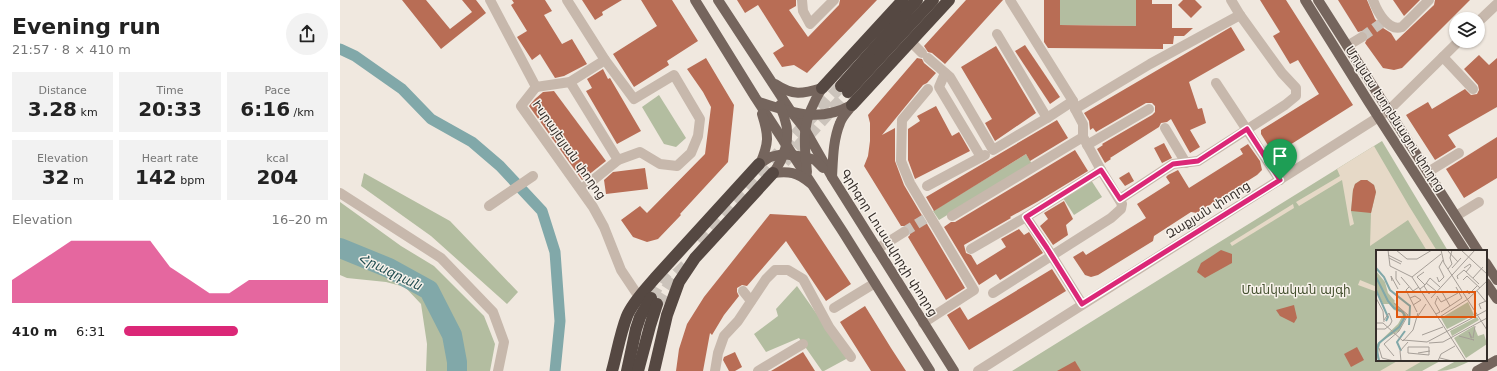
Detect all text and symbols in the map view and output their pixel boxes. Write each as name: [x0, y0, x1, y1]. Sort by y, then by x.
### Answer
map controls: [1449, 12, 1485, 48]
button: layers: [1449, 12, 1485, 48]
button: share: [286, 13, 328, 55]
text: Evening run: [12, 14, 161, 39]
text: 21:57 · 8 × 410 m: [12, 42, 131, 57]
street label: Մովսես Խորենացու փողոց: [1343, 44, 1447, 194]
text: Distance: [39, 84, 87, 97]
text: Time: [157, 84, 183, 97]
text: Pace: [264, 84, 290, 97]
text: 3.28: [28, 97, 77, 121]
text: 20:33: [138, 97, 202, 121]
text: 6:16: [240, 97, 290, 121]
street label: Իսրայելյան փողոց: [529, 98, 609, 202]
text: km: [77, 106, 98, 119]
text: /km: [290, 106, 314, 119]
pin: [1263, 139, 1297, 180]
icon: arrive: [1269, 145, 1291, 167]
text: Elevation: [37, 152, 88, 165]
text: Heart rate: [142, 152, 198, 165]
text: kcal: [266, 152, 288, 165]
text: 32: [42, 165, 69, 189]
text: 142: [135, 165, 177, 189]
text: 204: [256, 165, 298, 189]
street label: Գրիգոր Լուսավորչի փողոց: [838, 167, 940, 319]
text: m: [69, 174, 84, 187]
text: bpm: [177, 174, 205, 187]
street label: Զաքյան փողոց: [1163, 178, 1253, 242]
text: Elevation: [12, 212, 72, 227]
text: 16–20 m: [272, 212, 328, 227]
water label: Հրազդան: [357, 250, 425, 294]
inset map: [1376, 250, 1487, 361]
park label: Մանկական այգի: [1241, 283, 1351, 297]
text: 410 m: [12, 324, 57, 339]
text: 6:31: [76, 324, 105, 339]

